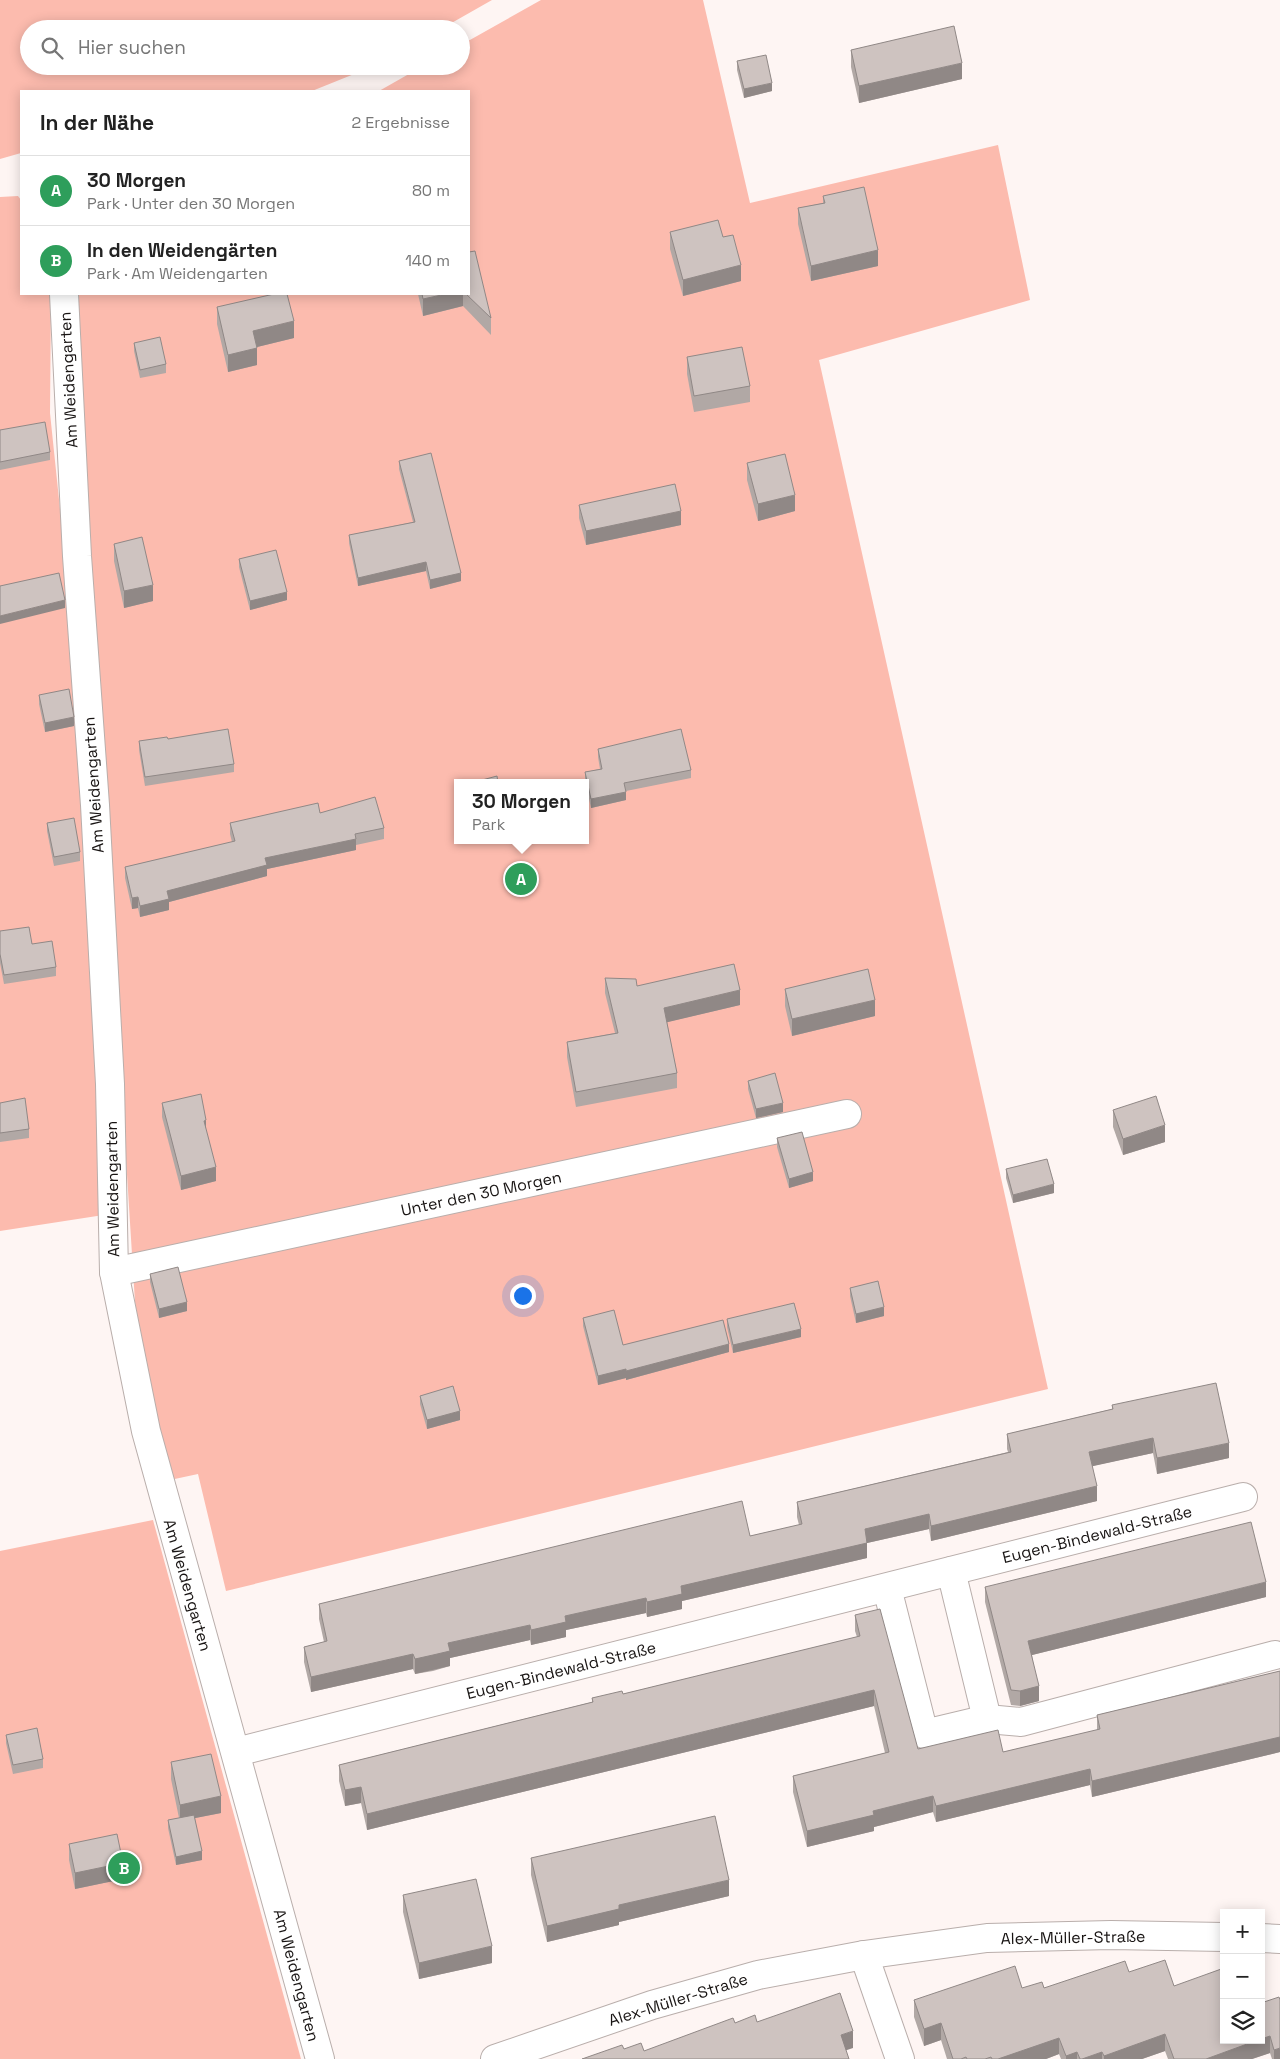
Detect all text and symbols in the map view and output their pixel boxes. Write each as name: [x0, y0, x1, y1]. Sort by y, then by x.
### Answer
search box: [20, 20, 470, 75]
icon: search: [38, 34, 66, 62]
text: Hier suchen: [78, 35, 186, 60]
text: In der Nähe: [40, 109, 154, 136]
text: 2 Ergebnisse: [351, 112, 450, 133]
text: 30 Morgen: [87, 168, 186, 193]
text: A: [51, 180, 61, 201]
text: 80 m: [412, 180, 450, 201]
text: Park · Unter den 30 Morgen: [87, 193, 295, 214]
text: In den Weidengärten: [87, 238, 277, 263]
text: B: [51, 250, 61, 271]
text: 140 m: [405, 250, 450, 271]
text: Park · Am Weidengarten: [87, 263, 268, 284]
street label: Am Weidengarten: [54, 311, 83, 449]
street label: Am Weidengarten: [78, 716, 109, 854]
popup: [454, 779, 589, 844]
text: 30 Morgen: [472, 789, 571, 814]
text: Park: [472, 814, 505, 835]
pin: A: [505, 860, 537, 898]
street label: Am Weidengarten: [101, 1121, 124, 1257]
street label: Unter den 30 Morgen: [399, 1166, 563, 1221]
your location: [510, 1283, 536, 1309]
street label: Eugen-Bindewald-Straße: [1000, 1501, 1194, 1568]
street label: Am Weidengarten: [159, 1517, 216, 1654]
street label: Eugen-Bindewald-Straße: [464, 1637, 658, 1704]
pin: B: [108, 1849, 140, 1887]
street label: Am Weidengarten: [269, 1907, 324, 2044]
map controls: [1220, 1909, 1265, 2044]
button: +: [1220, 1909, 1265, 1954]
street label: Alex-Müller-Straße: [1000, 1926, 1146, 1949]
button: −: [1220, 1954, 1265, 1999]
street label: Alex-Müller-Straße: [606, 1968, 750, 2031]
button: layers: [1220, 1999, 1265, 2044]

